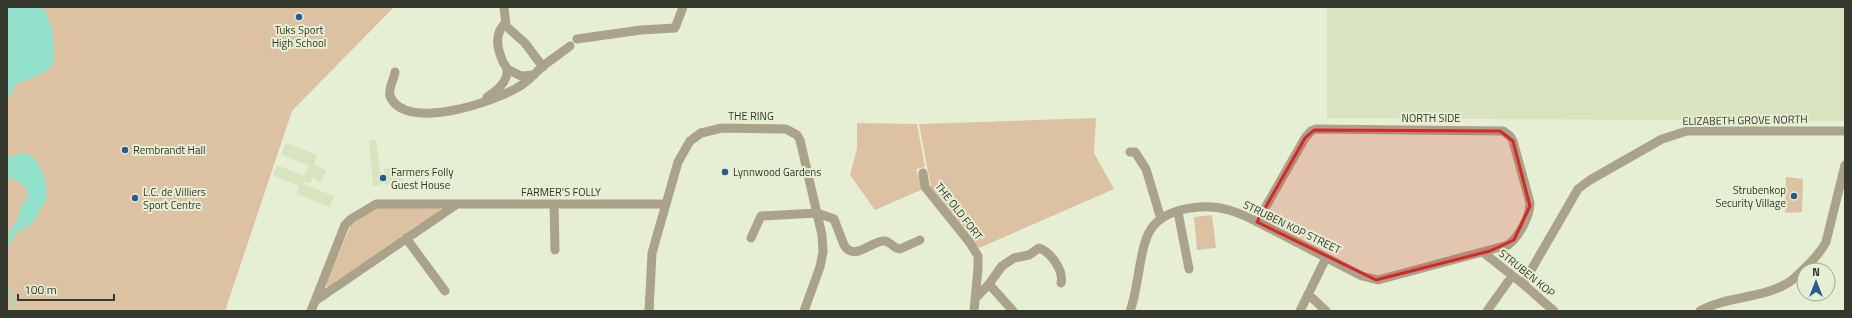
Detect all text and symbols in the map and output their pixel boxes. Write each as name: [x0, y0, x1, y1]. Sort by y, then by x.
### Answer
marker: Tuks Sport High School: [294, 12, 304, 22]
place label: Tuks Sport High School: [272, 22, 326, 51]
street label: THE RING: [728, 108, 774, 124]
street label: NORTH SIDE: [1402, 110, 1460, 126]
street label: ELIZABETH GROVE NORTH: [1682, 111, 1808, 129]
place label: Rembrandt Hall: [133, 142, 206, 158]
marker: Rembrandt Hall: [120, 145, 130, 155]
place label: Farmers Folly Guest House: [391, 164, 454, 193]
place label: Lynnwood Gardens: [733, 164, 821, 180]
marker: Lynnwood Gardens: [720, 167, 730, 177]
marker: Farmers Folly Guest House: [378, 173, 388, 183]
street label: THE OLD FORT: [931, 179, 987, 243]
place label: Strubenkop Security Village: [1715, 182, 1786, 211]
place label: L.C. de Villiers Sport Centre: [143, 184, 206, 213]
street label: FARMER'S FOLLY: [521, 184, 601, 200]
marker: Strubenkop Security Village: [1789, 191, 1799, 201]
marker: L.C. de Villiers Sport Centre: [130, 193, 140, 203]
street label: STRUBEN KOP STREET: [1240, 196, 1344, 258]
street label: STRUBEN KOP: [1495, 245, 1559, 301]
north arrow: [1796, 262, 1836, 302]
text: N: [1812, 264, 1820, 280]
scale bar: [18, 276, 114, 302]
text: 100 m: [24, 280, 57, 299]

